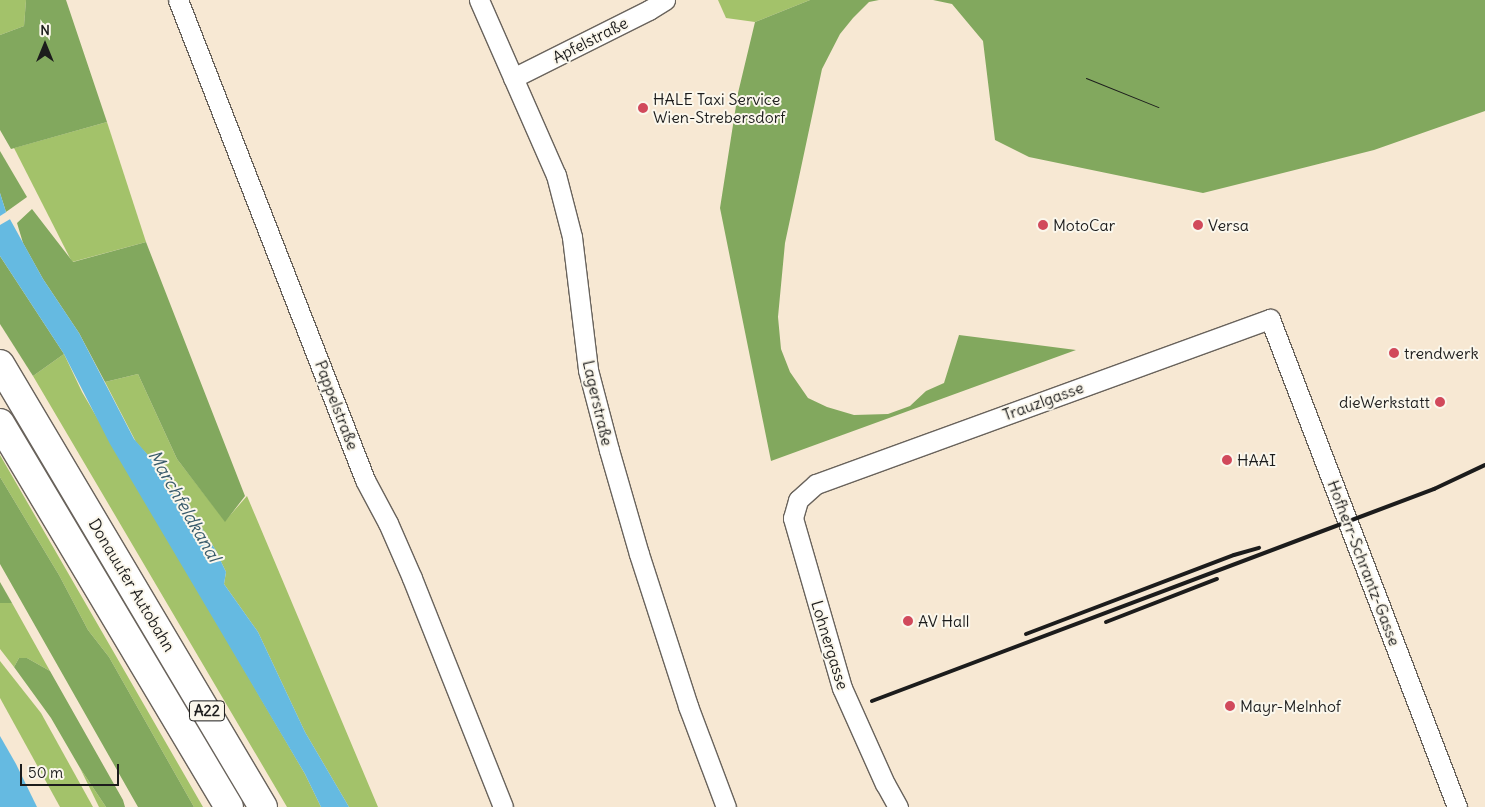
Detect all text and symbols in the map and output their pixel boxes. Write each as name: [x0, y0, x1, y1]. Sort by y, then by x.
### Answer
street label: Apfelstraße: [549, 13, 631, 67]
north arrow: [20, 20, 70, 70]
text: N: [40, 21, 50, 39]
place label: HALE Taxi Service Wien-Strebersdorf: [653, 89, 785, 127]
marker: HALE Taxi Service Wien-Strebersdorf: [637, 102, 649, 114]
place label: MotoCar: [1053, 215, 1115, 235]
place label: Versa: [1208, 215, 1249, 235]
marker: MotoCar: [1037, 219, 1049, 231]
marker: Versa: [1192, 219, 1204, 231]
place label: trendwerk: [1404, 343, 1479, 363]
marker: trendwerk: [1388, 347, 1400, 359]
street label: Pappelstraße: [311, 358, 363, 452]
street label: Lagerstraße: [579, 358, 617, 448]
street label: Trauzlgasse: [1000, 378, 1086, 424]
place label: dieWerkstatt: [1339, 392, 1430, 412]
marker: dieWerkstatt: [1434, 396, 1446, 408]
water label: Marchfeldkanal: [143, 446, 225, 566]
place label: HAAI: [1237, 450, 1276, 470]
marker: HAAI: [1221, 454, 1233, 466]
street label: Hofherr-Schrantz-Gasse: [1324, 477, 1404, 649]
street label: Donauufer Autobahn: [85, 515, 179, 655]
street label: Lohnergasse: [807, 598, 853, 692]
place label: AV Hall: [918, 611, 969, 631]
marker: AV Hall: [902, 615, 914, 627]
place label: Mayr-Melnhof: [1240, 696, 1341, 716]
road number: A22: [188, 698, 226, 724]
marker: Mayr-Melnhof: [1224, 700, 1236, 712]
scale bar: [22, 754, 121, 786]
text: 50 m: [28, 763, 63, 782]

